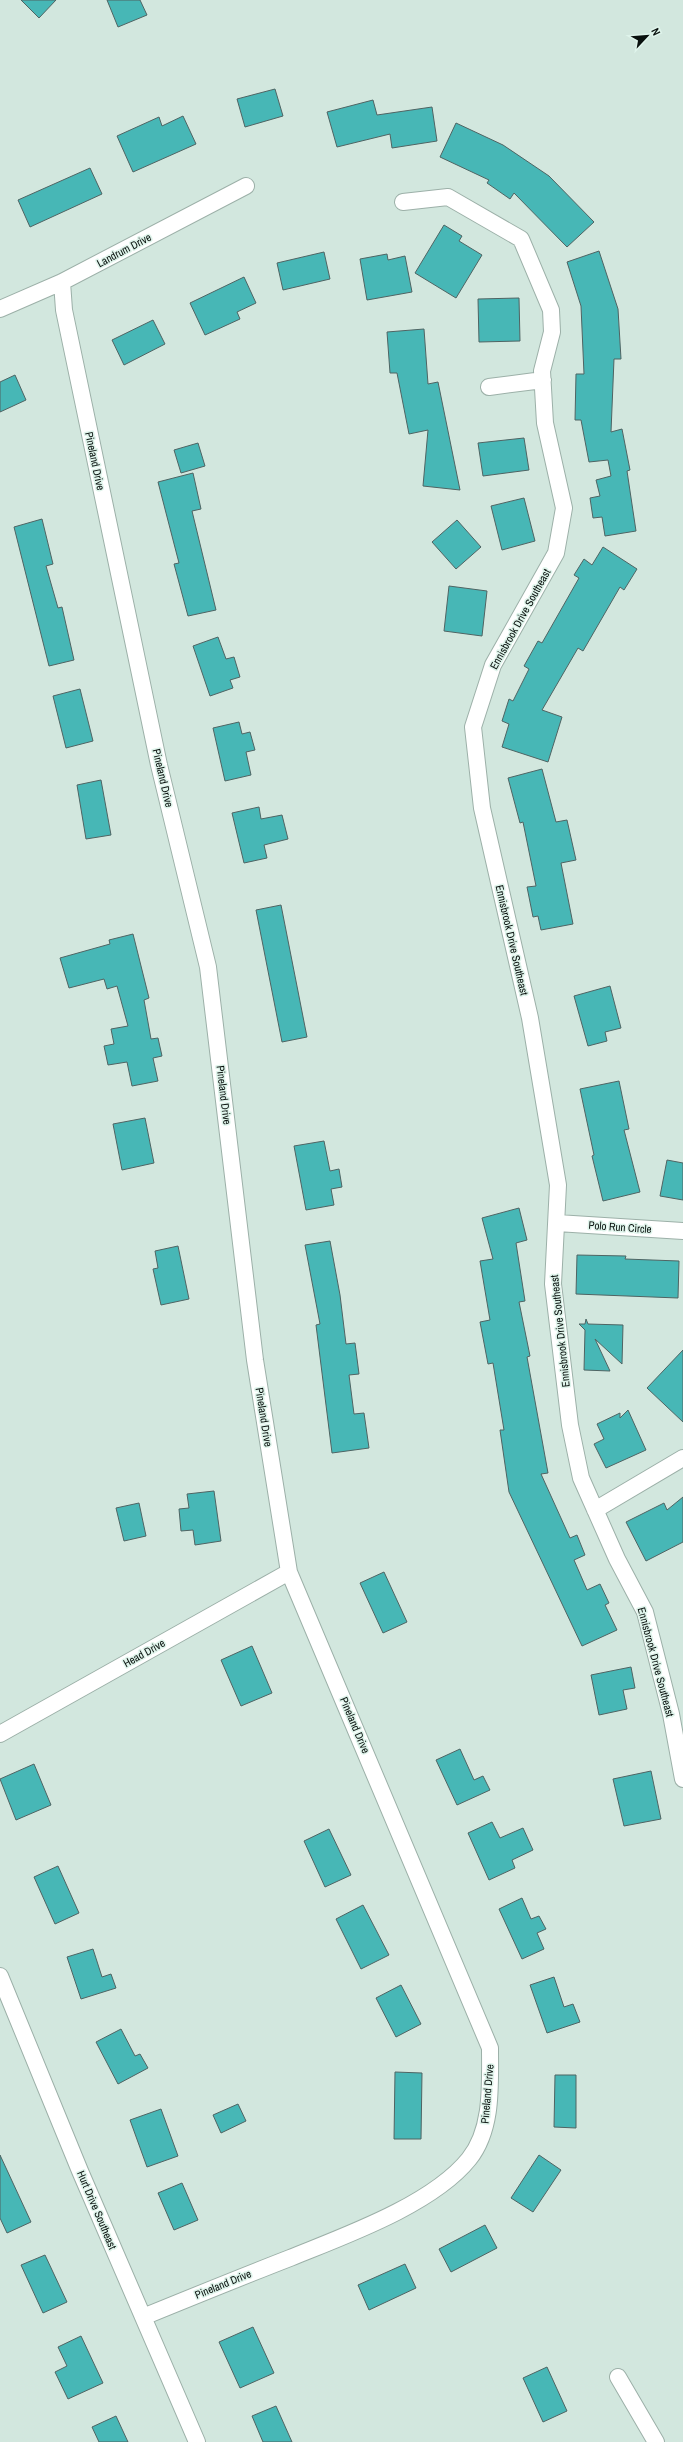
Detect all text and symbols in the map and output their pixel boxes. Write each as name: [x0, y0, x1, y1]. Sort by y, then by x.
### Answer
north arrow: [627, 16, 667, 56]
text: N: [648, 26, 664, 38]
street label: Landrum Drive: [94, 230, 154, 270]
street label: Pineland Drive: [82, 430, 108, 492]
street label: Ennisbrook Drive Southeast: [487, 566, 554, 672]
street label: Pineland Drive: [149, 747, 177, 809]
street label: Ennisbrook Drive Southeast: [492, 883, 532, 997]
street label: Pineland Drive: [213, 1065, 235, 1125]
street label: Polo Run Circle: [588, 1218, 652, 1236]
street label: Ennisbrook Drive Southeast: [547, 1274, 573, 1388]
street label: Pineland Drive: [252, 1386, 276, 1448]
street label: Ennisbrook Drive Southeast: [635, 1606, 677, 1719]
street label: Head Drive: [121, 1636, 167, 1670]
street label: Pineland Drive: [337, 1695, 373, 1755]
street label: Pineland Drive: [477, 2064, 497, 2124]
street label: Hurt Drive Southeast: [74, 2168, 120, 2252]
street label: Pineland Drive: [193, 2266, 253, 2302]

